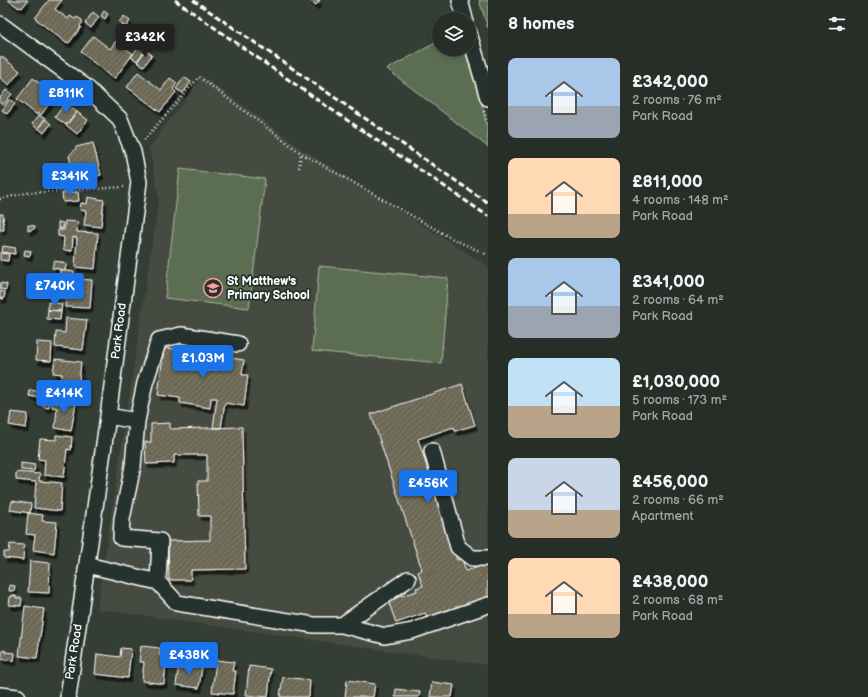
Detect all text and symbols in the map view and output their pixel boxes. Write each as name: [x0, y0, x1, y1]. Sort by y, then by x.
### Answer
map controls: [432, 12, 476, 56]
button: layers: [432, 12, 476, 56]
icon: filters: [826, 13, 848, 35]
text: 8 homes: [508, 14, 574, 34]
pin: £342K: [117, 24, 173, 58]
text: £342K: [125, 29, 165, 45]
text: £342,000: [632, 72, 708, 92]
icon: home: [540, 74, 588, 122]
pin: £811K: [38, 80, 94, 114]
text: £811K: [48, 85, 84, 101]
text: 2 rooms · 76 m²: [632, 92, 722, 108]
text: Park Road: [632, 108, 693, 124]
pin: £341K: [42, 163, 98, 197]
text: £341K: [51, 168, 89, 184]
text: £811,000: [632, 172, 703, 192]
icon: home: [540, 174, 588, 222]
text: 4 rooms · 148 m²: [632, 192, 729, 208]
text: Park Road: [632, 208, 693, 224]
text: £341,000: [632, 272, 705, 292]
pin: £740K: [27, 273, 83, 307]
place label: St Matthew's Primary School: [227, 274, 310, 303]
icon: home: [540, 274, 588, 322]
school or university icon: St Matthew's Primary School: [202, 277, 224, 299]
text: £740K: [35, 278, 75, 294]
text: 2 rooms · 64 m²: [632, 292, 724, 308]
street label: Park Road: [108, 302, 130, 360]
text: Park Road: [632, 308, 693, 324]
pin: £1.03M: [170, 345, 236, 379]
text: £1.03M: [181, 350, 225, 366]
text: £1,030,000: [632, 372, 720, 392]
icon: home: [540, 374, 588, 422]
pin: £414K: [36, 380, 92, 414]
text: £414K: [45, 385, 83, 401]
text: 5 rooms · 173 m²: [632, 392, 727, 408]
text: Park Road: [632, 408, 693, 424]
pin: £456K: [400, 470, 456, 504]
text: £456,000: [632, 472, 708, 492]
icon: home: [540, 474, 588, 522]
text: £456K: [408, 475, 448, 491]
text: 2 rooms · 66 m²: [632, 492, 724, 508]
text: Apartment: [632, 508, 693, 524]
text: £438,000: [632, 572, 708, 592]
icon: home: [540, 574, 588, 622]
text: 2 rooms · 68 m²: [632, 592, 723, 608]
text: Park Road: [632, 608, 693, 624]
street label: Park Road: [62, 623, 86, 681]
pin: £438K: [161, 642, 217, 676]
text: £438K: [169, 647, 209, 663]

